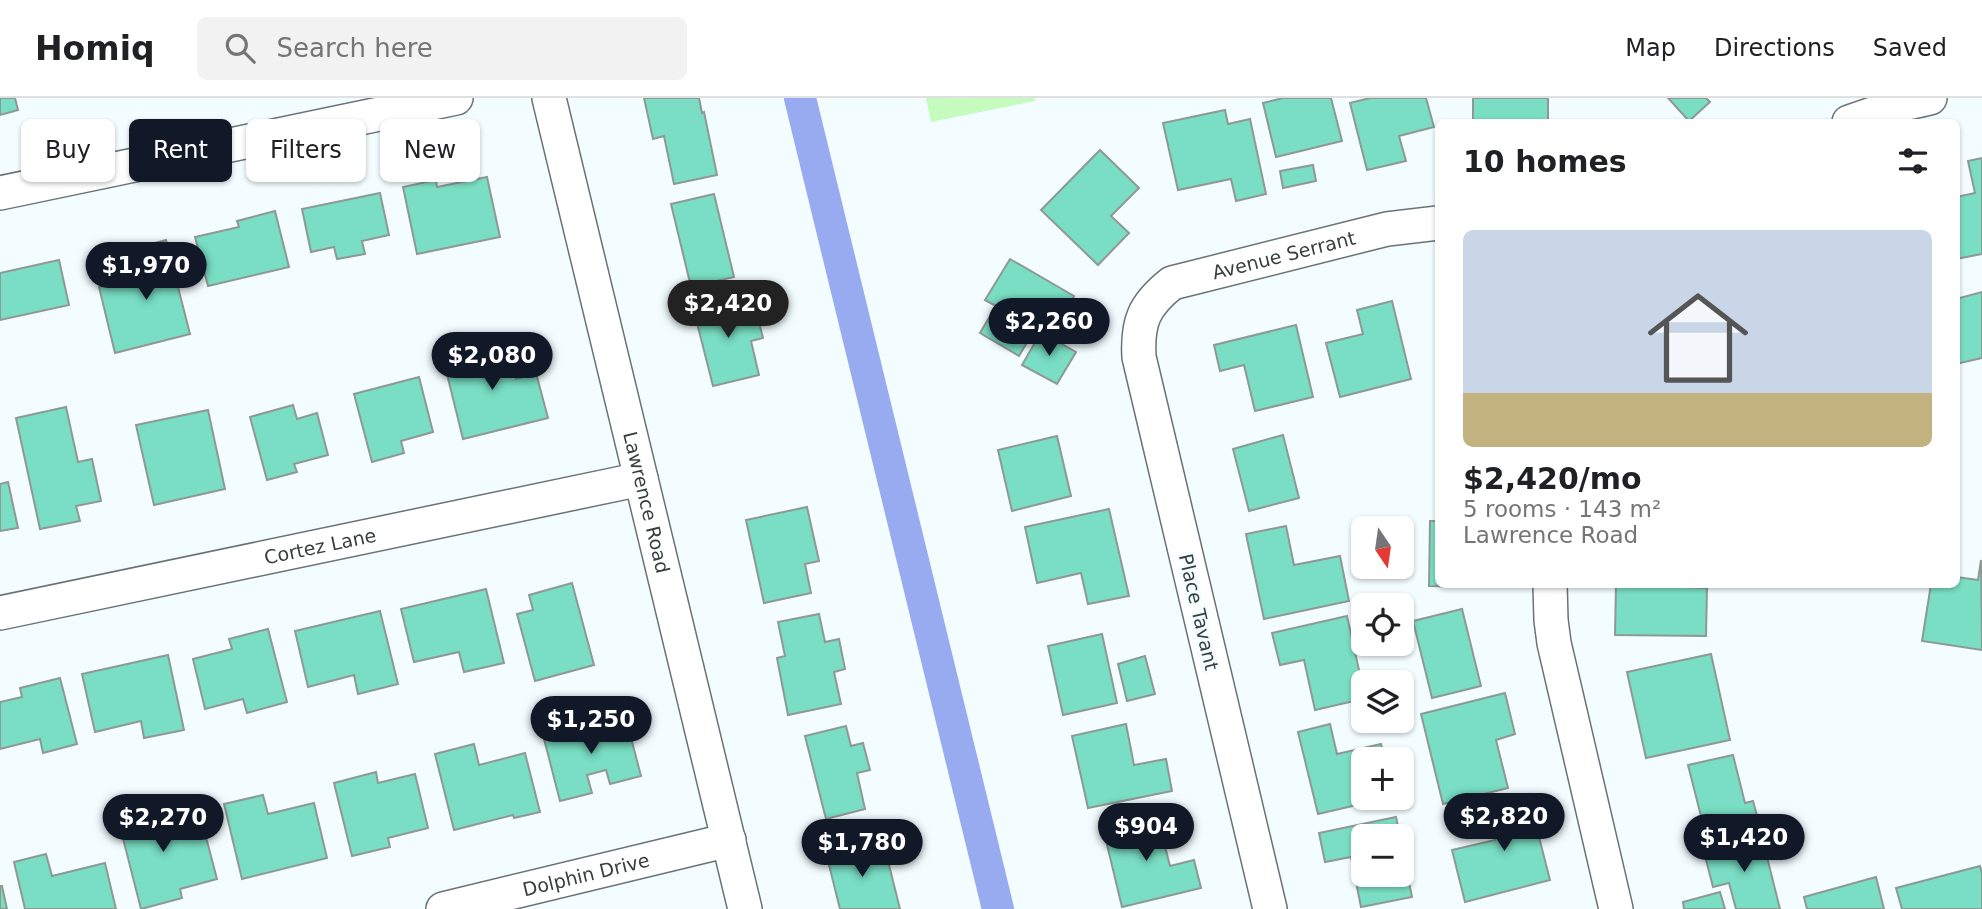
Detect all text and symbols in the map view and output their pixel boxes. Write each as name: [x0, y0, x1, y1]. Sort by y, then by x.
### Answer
search box: [197, 17, 687, 80]
text: Homiq: [35, 29, 155, 68]
icon: search: [221, 29, 259, 67]
text: Search here: [277, 33, 433, 63]
text: Map: [1625, 34, 1676, 62]
text: Directions: [1714, 34, 1835, 62]
text: Saved: [1873, 34, 1947, 62]
chip: Buy: [21, 119, 115, 182]
chip: Rent: [129, 119, 232, 182]
chip: Filters: [246, 119, 366, 182]
chip: New: [380, 119, 480, 182]
icon: filters: [1894, 142, 1932, 180]
text: 10 homes: [1463, 144, 1627, 179]
street label: Avenue Serrant: [1210, 226, 1358, 283]
pin: $1,970: [89, 242, 203, 302]
text: $1,970: [102, 252, 190, 278]
icon: home: [1635, 275, 1761, 401]
pin: $2,420: [671, 280, 785, 340]
text: $2,420: [684, 290, 772, 316]
pin: $2,260: [992, 299, 1106, 358]
text: $2,260: [1005, 308, 1093, 334]
pin: $2,080: [435, 332, 549, 392]
text: $2,080: [448, 342, 536, 368]
street label: Lawrence Road: [619, 429, 674, 575]
text: $2,420/mo: [1463, 461, 1642, 496]
text: 5 rooms · 143 m²: [1463, 496, 1661, 522]
north arrow: [1351, 516, 1414, 579]
map controls: [1351, 516, 1414, 887]
text: Lawrence Road: [1463, 522, 1638, 548]
street label: Cortez Lane: [262, 524, 378, 569]
street label: Place Tavant: [1175, 552, 1223, 672]
button: locate: [1351, 593, 1414, 656]
button: layers: [1351, 670, 1414, 733]
pin: $1,250: [534, 696, 648, 756]
text: $1,250: [547, 706, 635, 732]
button: +: [1351, 747, 1414, 810]
pin: $2,270: [106, 794, 220, 854]
pin: $2,820: [1447, 794, 1561, 853]
text: $2,820: [1460, 803, 1548, 829]
text: $2,270: [119, 804, 207, 830]
pin: $904: [1105, 804, 1187, 863]
text: $904: [1114, 813, 1178, 839]
pin: $1,420: [1687, 814, 1801, 874]
pin: $1,780: [805, 820, 919, 879]
button: −: [1351, 824, 1414, 887]
text: $1,420: [1700, 824, 1788, 850]
text: $1,780: [818, 829, 906, 855]
street label: Dolphin Drive: [520, 849, 652, 900]

